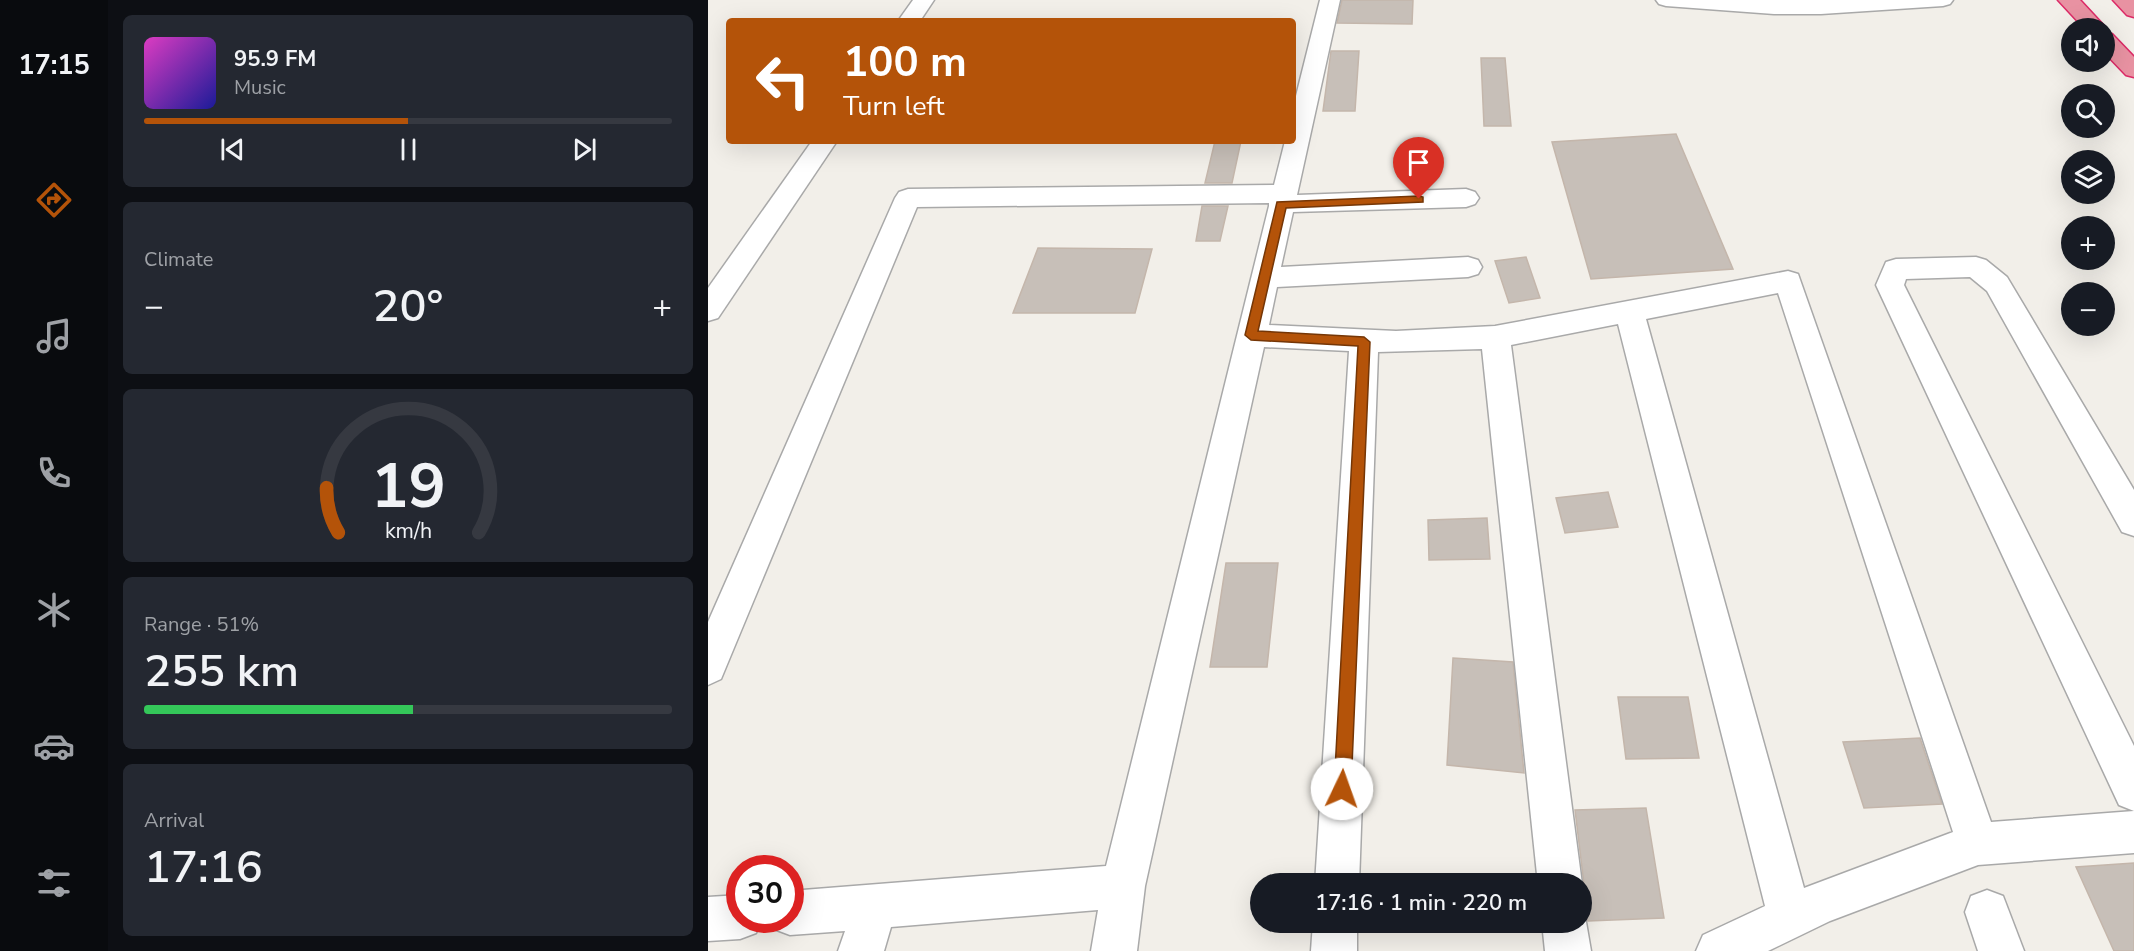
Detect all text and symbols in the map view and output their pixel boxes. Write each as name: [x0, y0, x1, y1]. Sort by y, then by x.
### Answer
map controls: [2061, 18, 2115, 336]
button: sound: [2061, 18, 2115, 72]
text: 100 m: [843, 34, 967, 91]
icon: left: [744, 42, 822, 120]
text: 95.9 FM: [234, 44, 316, 74]
text: 17:15: [18, 47, 90, 84]
text: Music: [234, 74, 286, 101]
button: search: [2061, 84, 2115, 138]
text: Turn left: [843, 88, 944, 125]
icon: previous: [216, 133, 249, 166]
icon: pause: [392, 133, 425, 166]
icon: next: [568, 133, 601, 166]
pin: [1393, 137, 1444, 199]
icon: arrive: [1402, 146, 1435, 179]
button: layers: [2061, 150, 2115, 204]
icon: directions: [33, 179, 75, 221]
button: +: [2061, 216, 2115, 270]
text: Climate: [144, 246, 213, 273]
text: 20°: [373, 276, 443, 337]
button: −: [2061, 282, 2115, 336]
text: −: [144, 284, 164, 329]
text: +: [652, 284, 672, 329]
icon: music: [33, 315, 75, 357]
text: 19: [371, 444, 445, 529]
icon: phone: [33, 452, 75, 494]
text: km/h: [384, 516, 432, 546]
icon: climate: [33, 589, 75, 631]
text: Range · 51%: [144, 611, 259, 638]
text: 255 km: [144, 641, 299, 702]
icon: car: [33, 725, 75, 767]
position arrow: [1310, 757, 1374, 821]
text: Arrival: [144, 807, 204, 834]
text: 17:16: [144, 837, 263, 898]
speed limit sign: 30: [726, 855, 804, 933]
icon: filters: [33, 862, 75, 904]
text: 17:16 · 1 min · 220 m: [1315, 888, 1527, 918]

